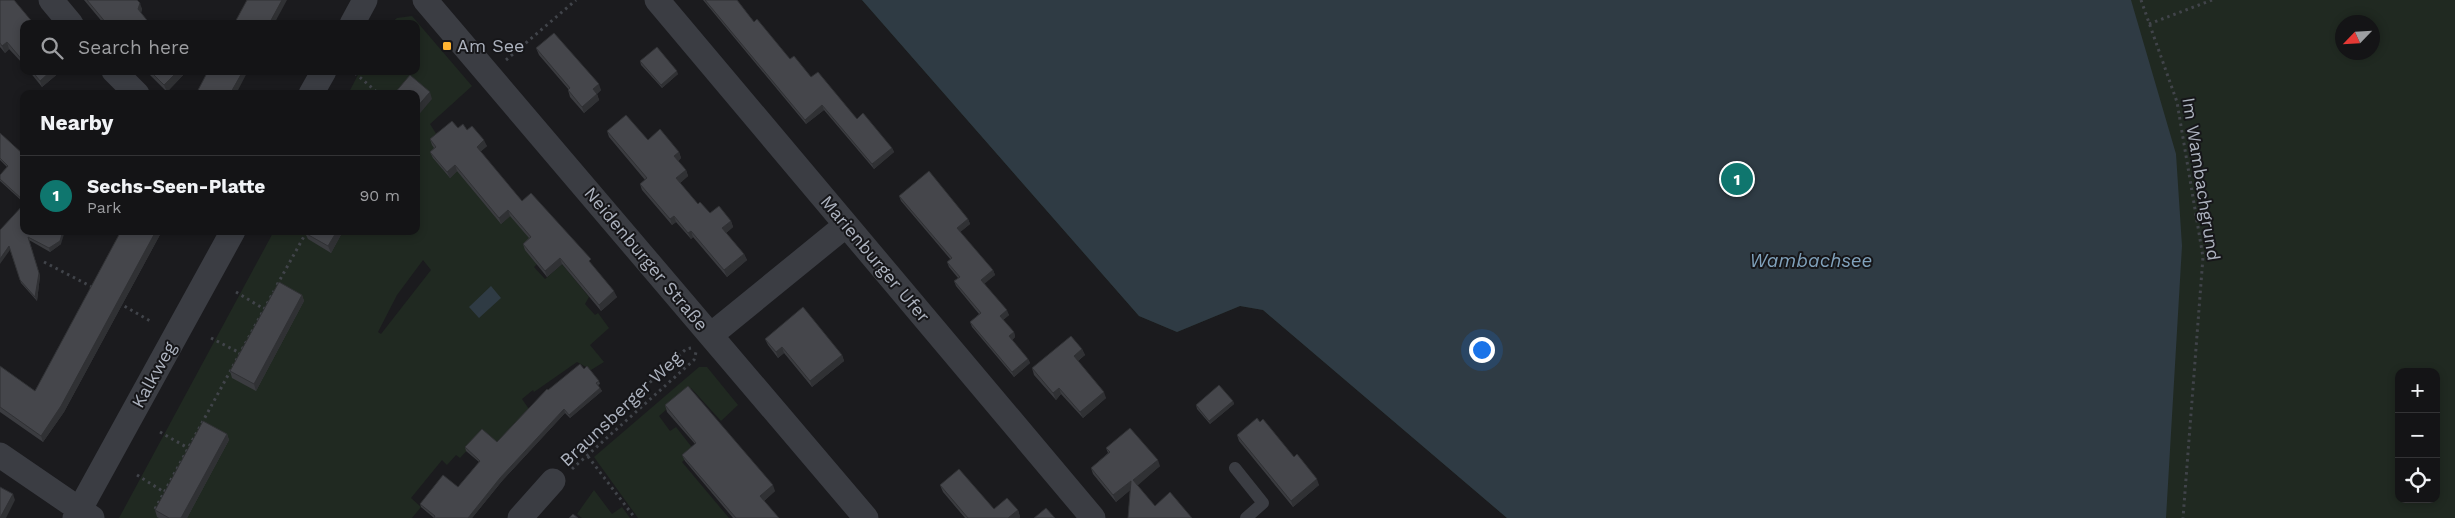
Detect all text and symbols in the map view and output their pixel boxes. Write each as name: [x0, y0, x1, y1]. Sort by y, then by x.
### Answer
north arrow: [2335, 15, 2380, 60]
search box: [20, 20, 420, 75]
icon: search: [38, 34, 66, 62]
place label: Am See: [457, 35, 524, 56]
text: Search here: [78, 36, 189, 59]
marker: Am See: [441, 40, 453, 52]
street label: Im Wambachgrund: [2178, 96, 2225, 262]
text: Nearby: [40, 110, 113, 135]
pin: 1: [1721, 160, 1753, 198]
text: Sechs-Seen-Platte: [87, 175, 265, 198]
street label: Neidenburger Straße: [580, 183, 713, 335]
text: 1: [53, 186, 59, 205]
text: 90 m: [359, 186, 400, 205]
street label: Marienburger Ufer: [816, 191, 934, 326]
text: Park: [87, 198, 121, 217]
water label: Wambachsee: [1750, 249, 1872, 272]
your location: [1469, 337, 1495, 363]
street label: Kalkweg: [127, 338, 180, 411]
street label: Braunsberger Weg: [556, 347, 686, 470]
map controls: [2395, 368, 2440, 503]
button: +: [2395, 368, 2440, 413]
button: −: [2395, 413, 2440, 458]
button: locate: [2395, 458, 2440, 503]

